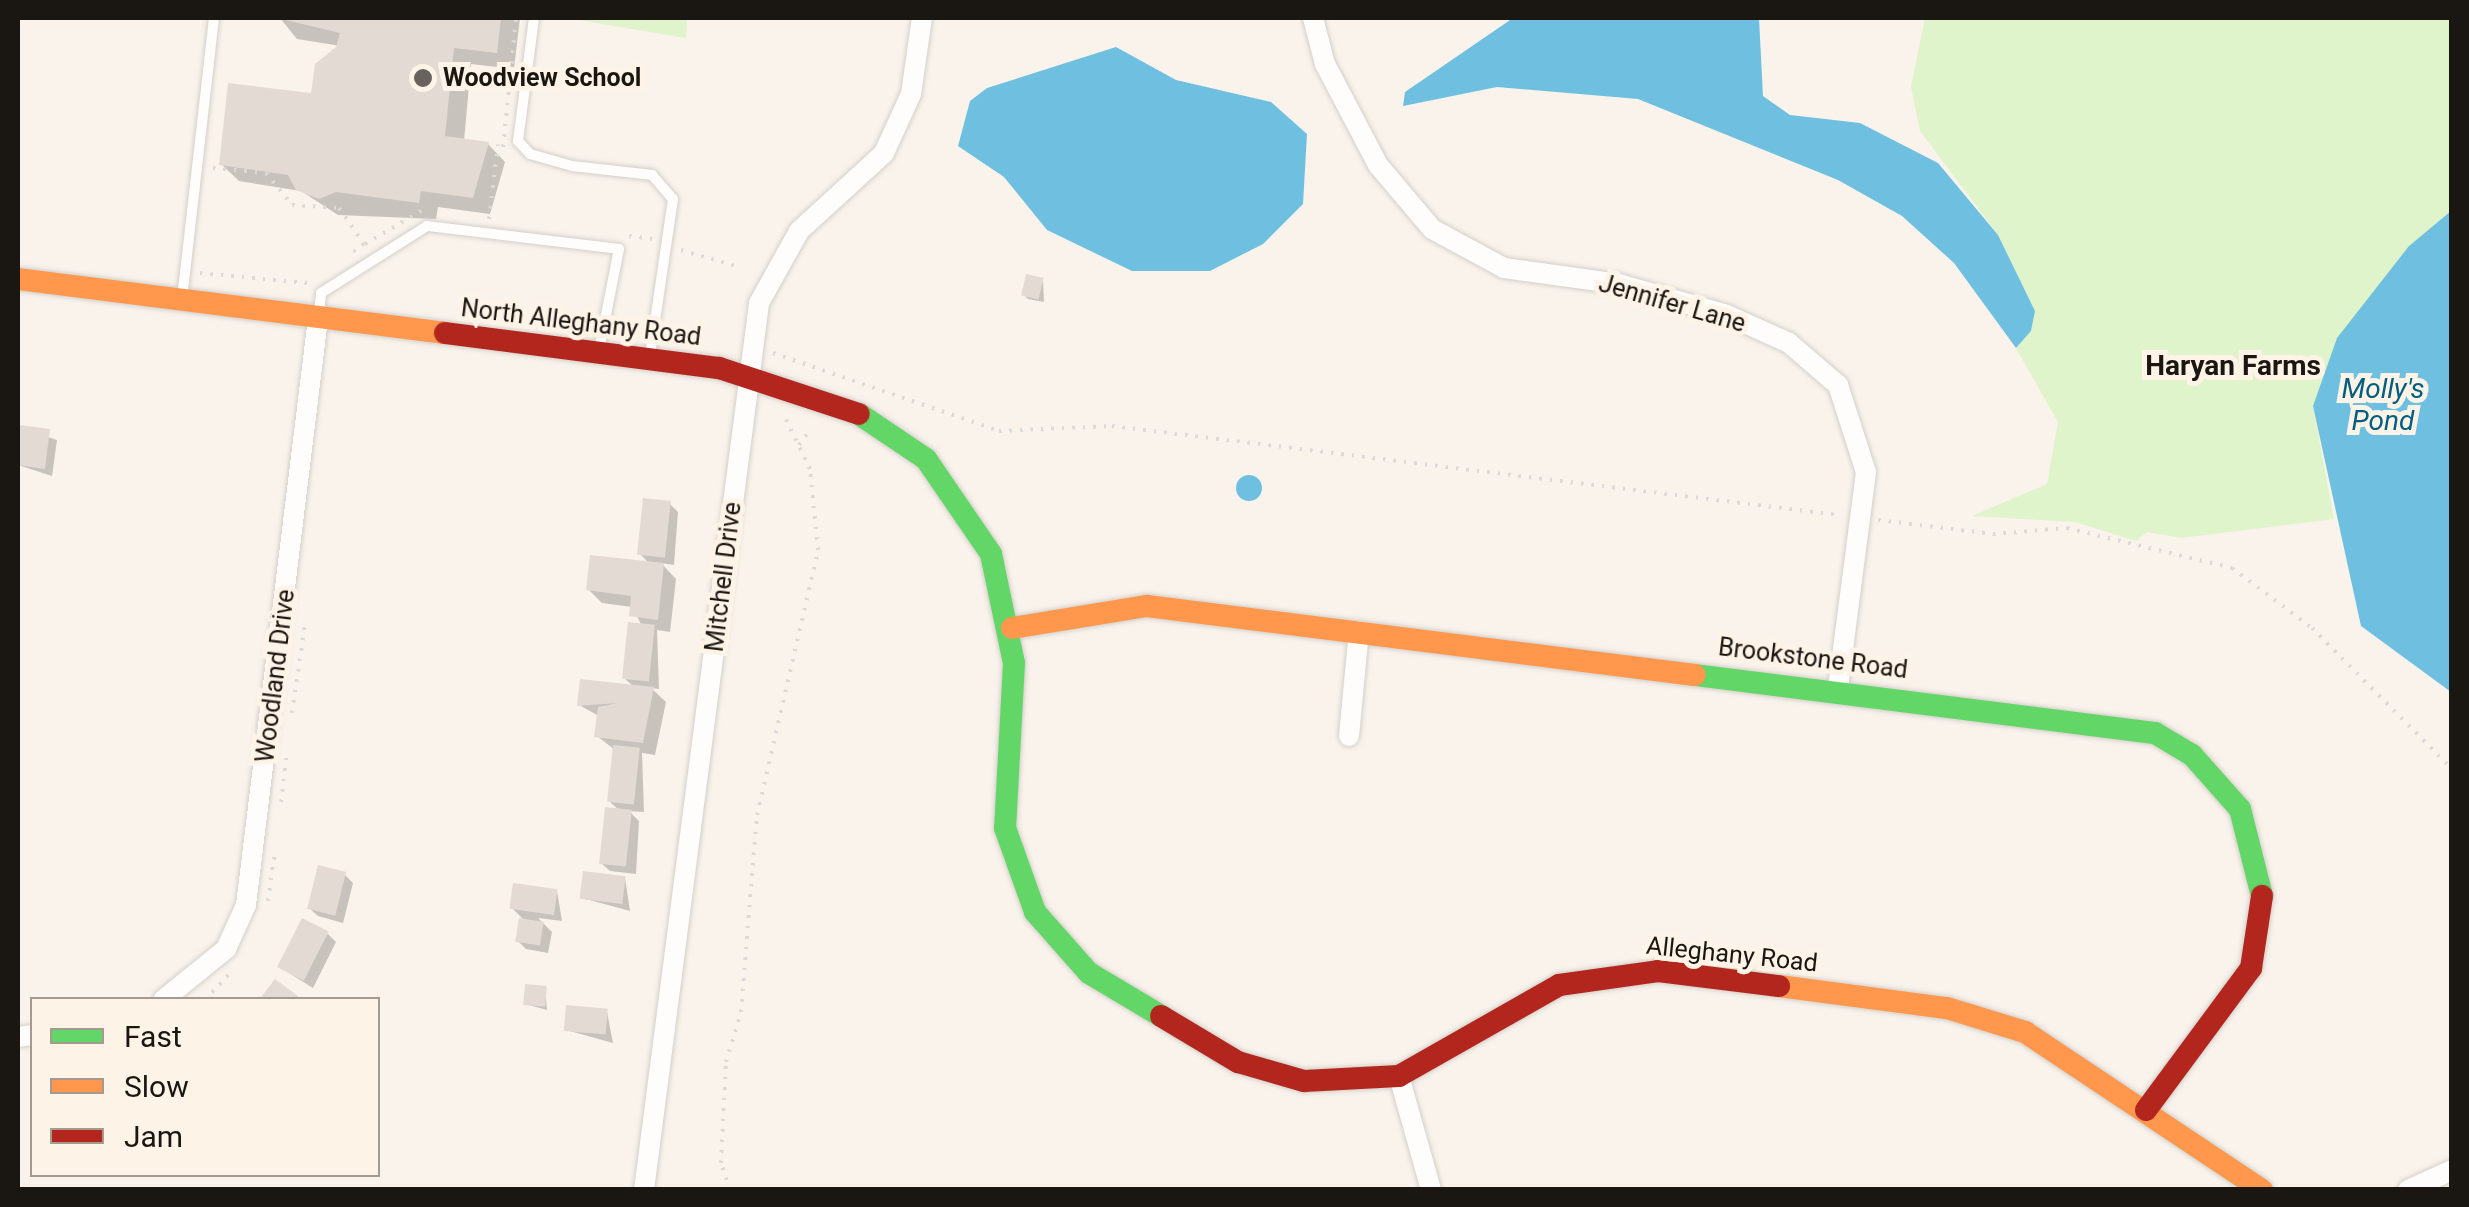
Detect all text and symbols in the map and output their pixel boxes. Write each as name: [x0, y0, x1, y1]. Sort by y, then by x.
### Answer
place label: Woodview School: [443, 63, 641, 93]
marker: Woodview School: [412, 67, 434, 89]
street label: Jennifer Lane: [1595, 269, 1749, 339]
street label: North Alleghany Road: [459, 293, 703, 353]
district label: Haryan Farms: [2145, 349, 2321, 383]
water label: Molly's Pond: [2341, 372, 2425, 438]
street label: Mitchell Drive: [700, 500, 748, 654]
street label: Woodland Drive: [250, 588, 302, 764]
street label: Brookstone Road: [1717, 632, 1909, 686]
street label: Alleghany Road: [1645, 931, 1819, 979]
legend: [30, 997, 380, 1177]
text: Fast: [124, 1019, 182, 1054]
text: Slow: [124, 1069, 189, 1104]
text: Jam: [124, 1119, 183, 1154]

